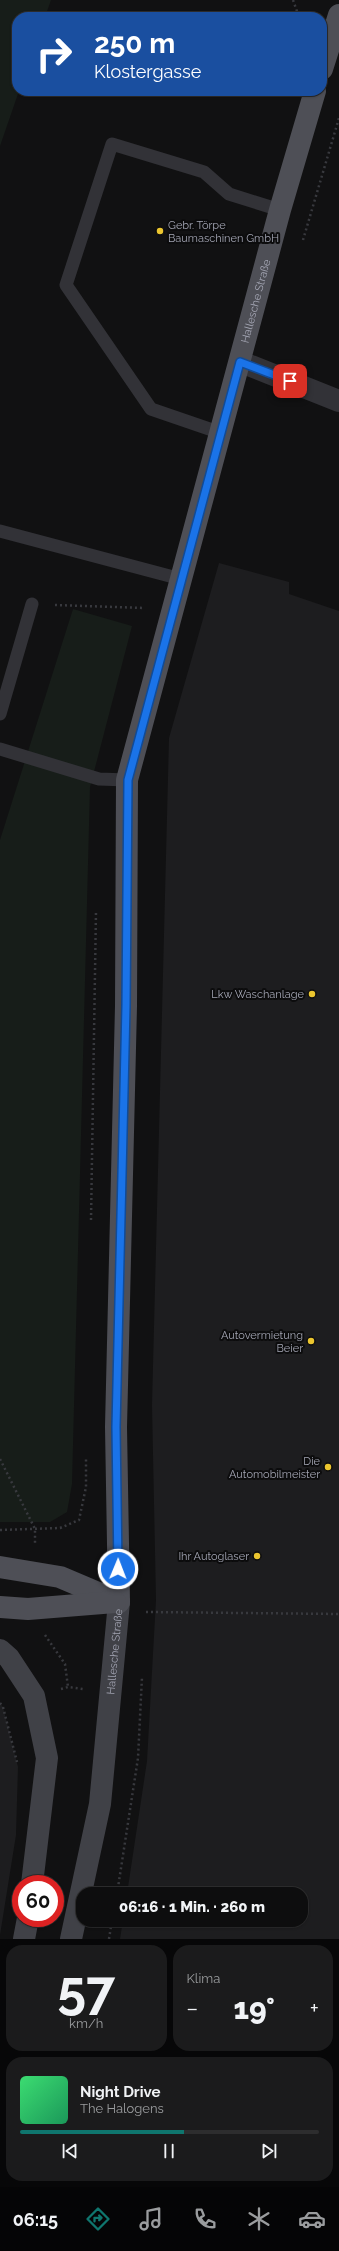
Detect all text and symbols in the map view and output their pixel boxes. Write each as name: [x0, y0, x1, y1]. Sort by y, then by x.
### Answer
text: 250 m: [94, 27, 175, 60]
icon: right: [28, 28, 80, 80]
text: Klostergasse: [94, 61, 201, 82]
place label: Gebr. Törpe Baumaschinen GmbH: [168, 219, 279, 245]
marker: Gebr. Törpe Baumaschinen GmbH: [155, 226, 165, 236]
street label: Hallesche Straße: [238, 257, 273, 344]
pin: [273, 364, 307, 398]
icon: arrive: [279, 370, 301, 392]
place label: Lkw Waschanlage: [211, 988, 305, 1001]
marker: Lkw Waschanlage: [307, 989, 317, 999]
place label: Autovermietung Beier: [221, 1329, 303, 1355]
marker: Autovermietung Beier: [306, 1336, 316, 1346]
place label: Die Automobilmeister: [229, 1455, 321, 1481]
marker: Die Automobilmeister: [323, 1462, 333, 1472]
position arrow: [97, 1548, 139, 1590]
place label: Ihr Autoglaser: [178, 1550, 249, 1563]
marker: Ihr Autoglaser: [252, 1551, 262, 1561]
street label: Hallesche Straße: [104, 1608, 125, 1695]
speed limit sign: 60: [12, 1875, 64, 1927]
text: 06:16 · 1 Min. · 260 m: [119, 1898, 265, 1916]
text: 57: [57, 1959, 115, 2020]
text: Klima: [187, 1971, 220, 1986]
text: 19°: [234, 1991, 275, 2026]
text: −: [187, 1995, 198, 2021]
text: +: [310, 1995, 319, 2021]
text: km/h: [69, 2016, 103, 2031]
text: Night Drive: [80, 2083, 160, 2101]
text: The Halogens: [80, 2101, 164, 2116]
icon: previous: [59, 2140, 81, 2162]
icon: pause: [158, 2140, 180, 2162]
icon: next: [258, 2140, 280, 2162]
icon: directions: [84, 2205, 112, 2233]
icon: music: [137, 2205, 165, 2233]
icon: phone: [191, 2205, 219, 2233]
icon: climate: [245, 2205, 273, 2233]
icon: car: [298, 2205, 326, 2233]
text: 06:15: [13, 2209, 58, 2230]

